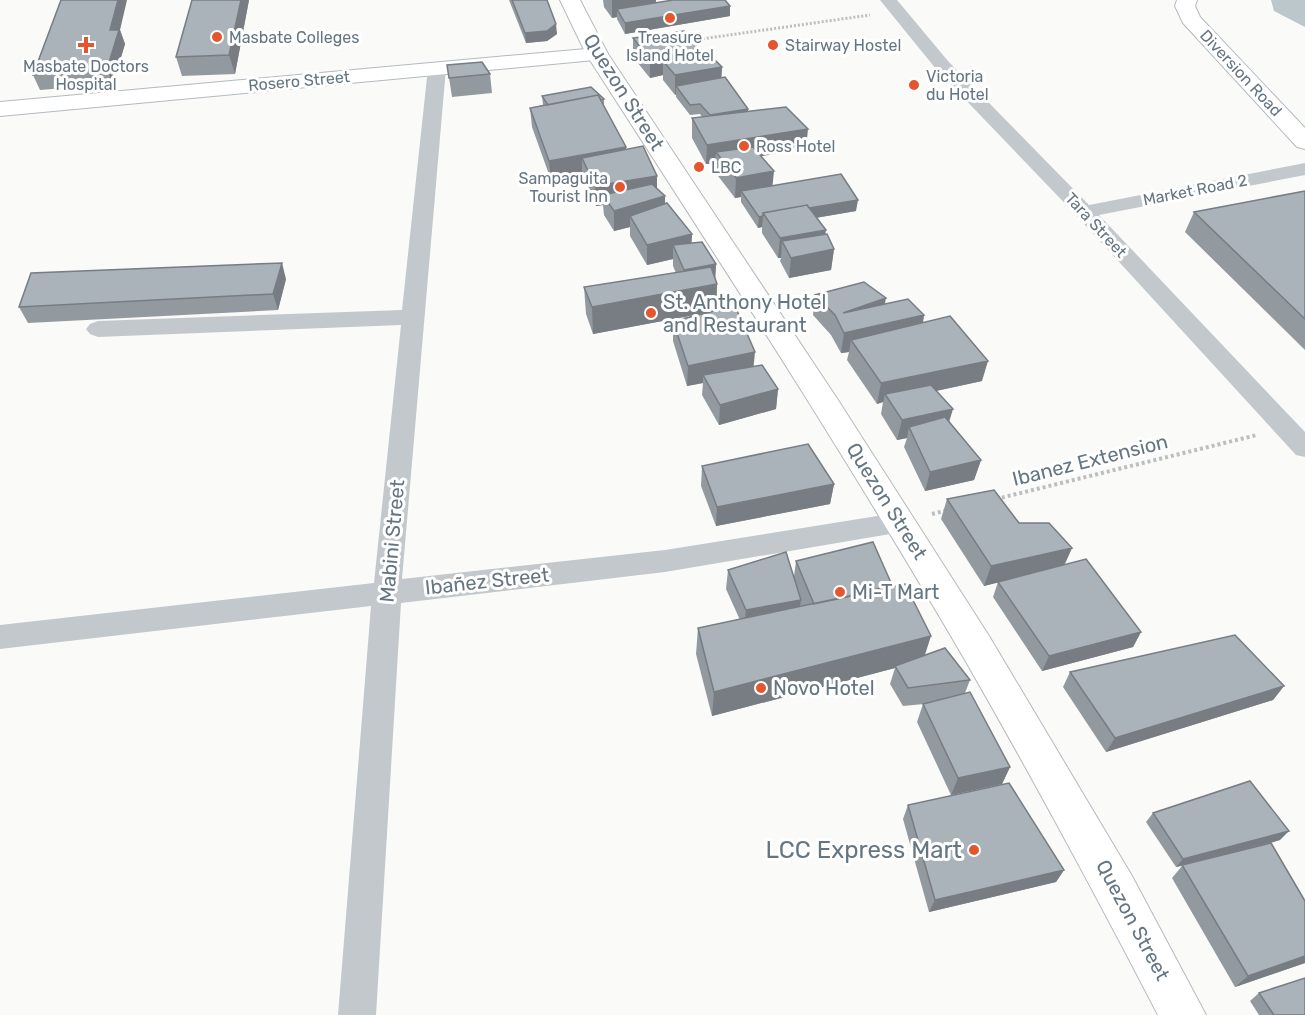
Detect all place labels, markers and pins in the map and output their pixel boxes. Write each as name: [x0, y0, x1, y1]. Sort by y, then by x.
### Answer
marker: Treasure Island Hotel: [663, 11, 677, 25]
place label: Masbate Colleges: [229, 28, 359, 47]
place label: Treasure Island Hotel: [626, 28, 714, 65]
marker: Masbate Colleges: [210, 30, 224, 44]
marker: Masbate Doctors Hospital: [77, 36, 95, 54]
place label: Stairway Hostel: [785, 36, 901, 55]
marker: Stairway Hostel: [766, 38, 780, 52]
place label: Masbate Doctors Hospital: [23, 57, 149, 94]
place label: Victoria du Hotel: [926, 67, 989, 104]
marker: Victoria du Hotel: [907, 78, 921, 92]
place label: Ross Hotel: [756, 137, 835, 156]
marker: Ross Hotel: [737, 139, 751, 153]
place label: LBC: [711, 158, 741, 177]
marker: LBC: [692, 160, 706, 174]
place label: Sampaguita Tourist Inn: [518, 169, 608, 206]
marker: Sampaguita Tourist Inn: [613, 180, 627, 194]
place label: St. Anthony Hotel and Restaurant: [663, 290, 826, 337]
marker: St. Anthony Hotel and Restaurant: [644, 306, 658, 320]
place label: Mi-T Mart: [852, 580, 940, 604]
marker: Mi-T Mart: [833, 585, 847, 599]
place label: Novo Hotel: [773, 676, 875, 700]
marker: Novo Hotel: [754, 681, 768, 695]
place label: LCC Express Mart: [766, 836, 962, 864]
marker: LCC Express Mart: [967, 843, 981, 857]

